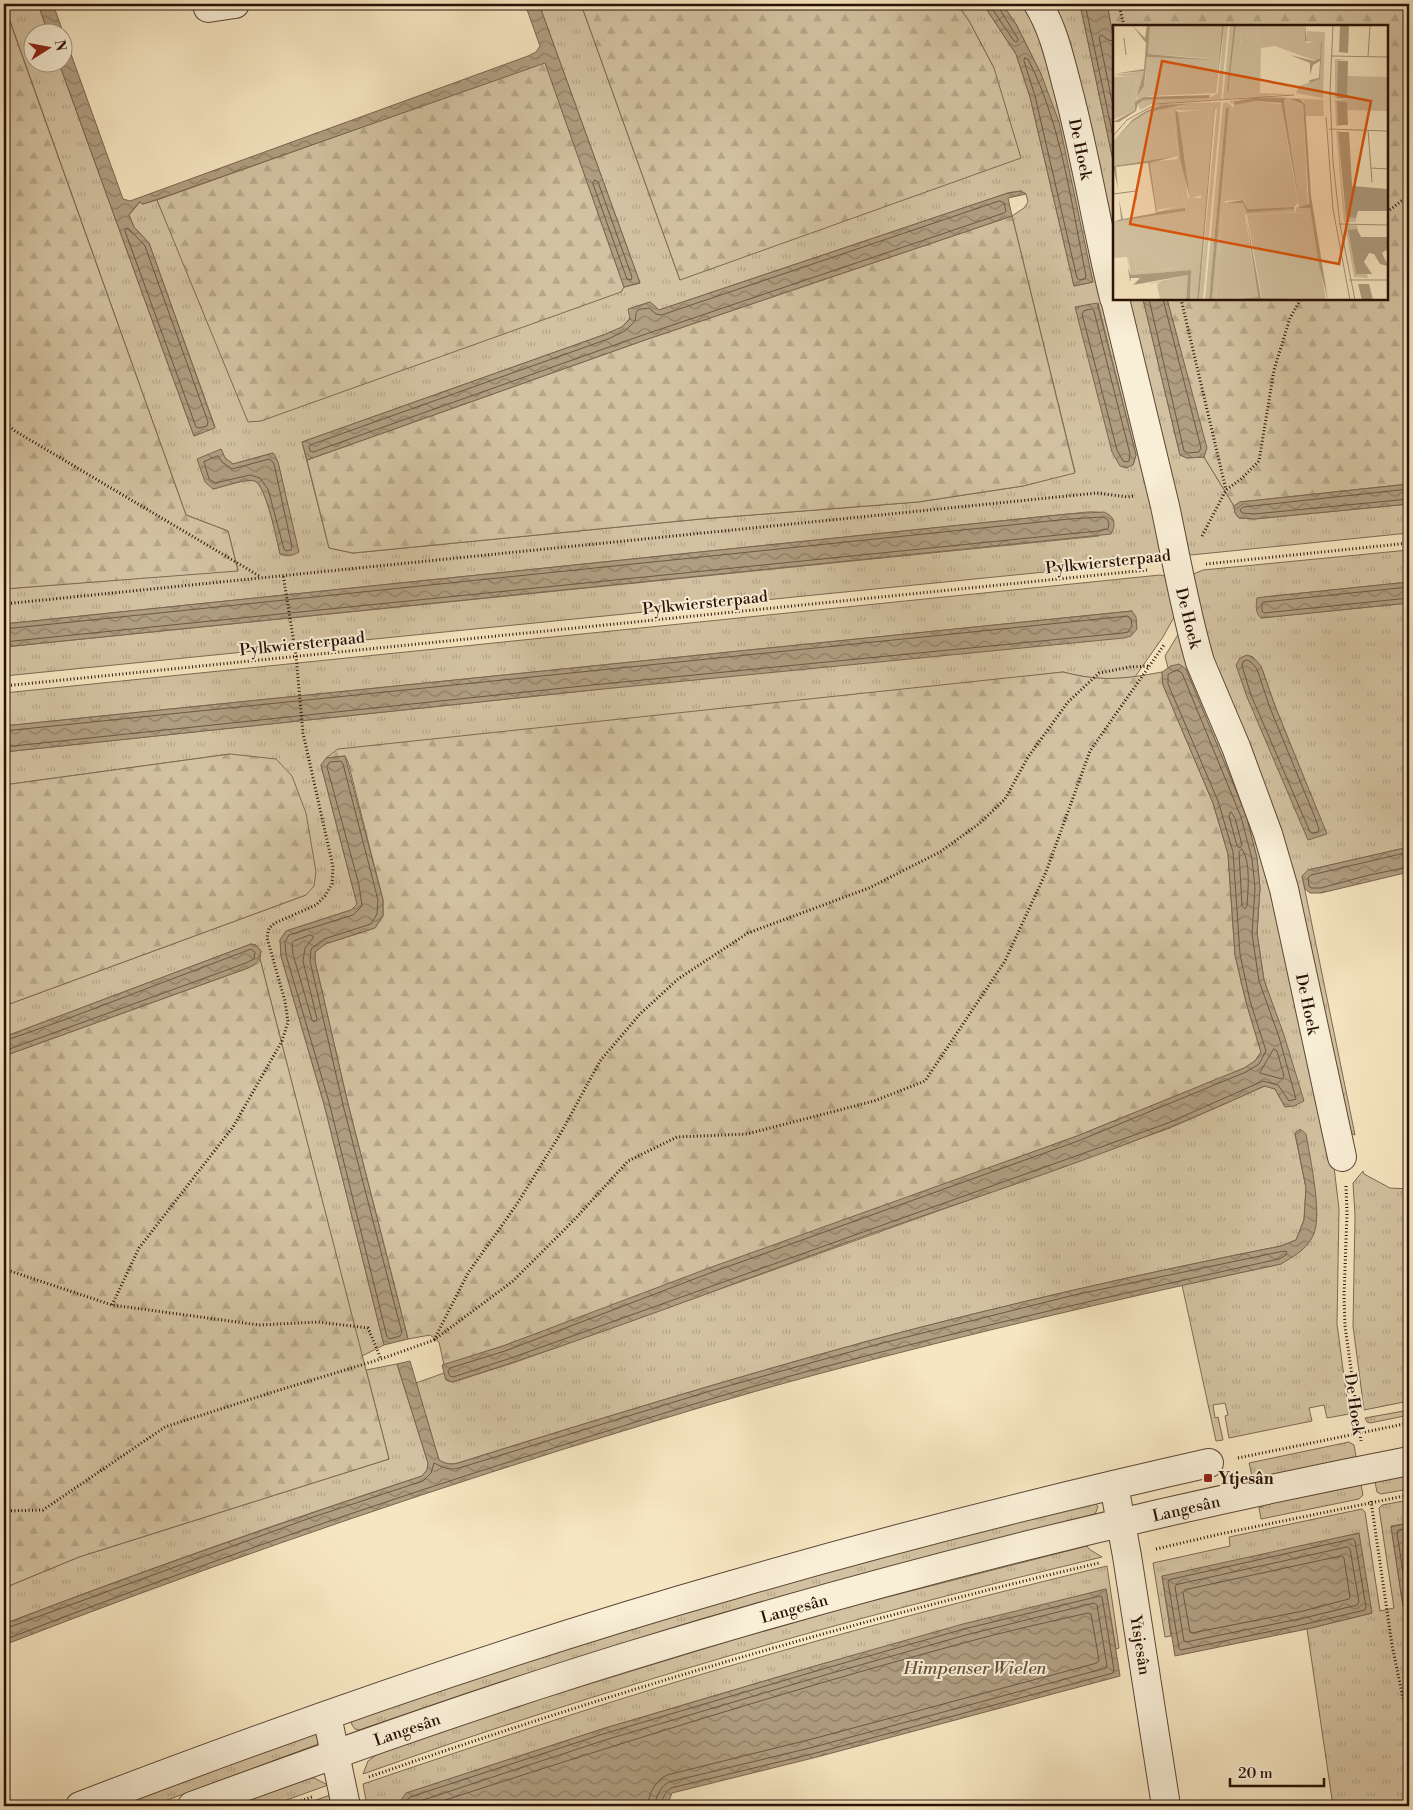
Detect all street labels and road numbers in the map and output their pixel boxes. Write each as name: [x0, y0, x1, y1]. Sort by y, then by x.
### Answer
street label: De Hoek: [1064, 117, 1097, 183]
street label: Pylkwiersterpaad: [1044, 545, 1172, 579]
street label: Pylkwiersterpaad: [641, 586, 769, 620]
street label: De Hoek: [1171, 586, 1206, 652]
street label: Pylkwiersterpaad: [238, 627, 366, 661]
street label: De Hoek: [1291, 972, 1324, 1038]
street label: De Hoek: [1340, 1372, 1368, 1438]
street label: Langesân: [1150, 1491, 1223, 1526]
street label: Langesân: [758, 1590, 831, 1628]
street label: Ytsjesân: [1125, 1613, 1155, 1677]
street label: Langesân: [371, 1709, 444, 1751]

